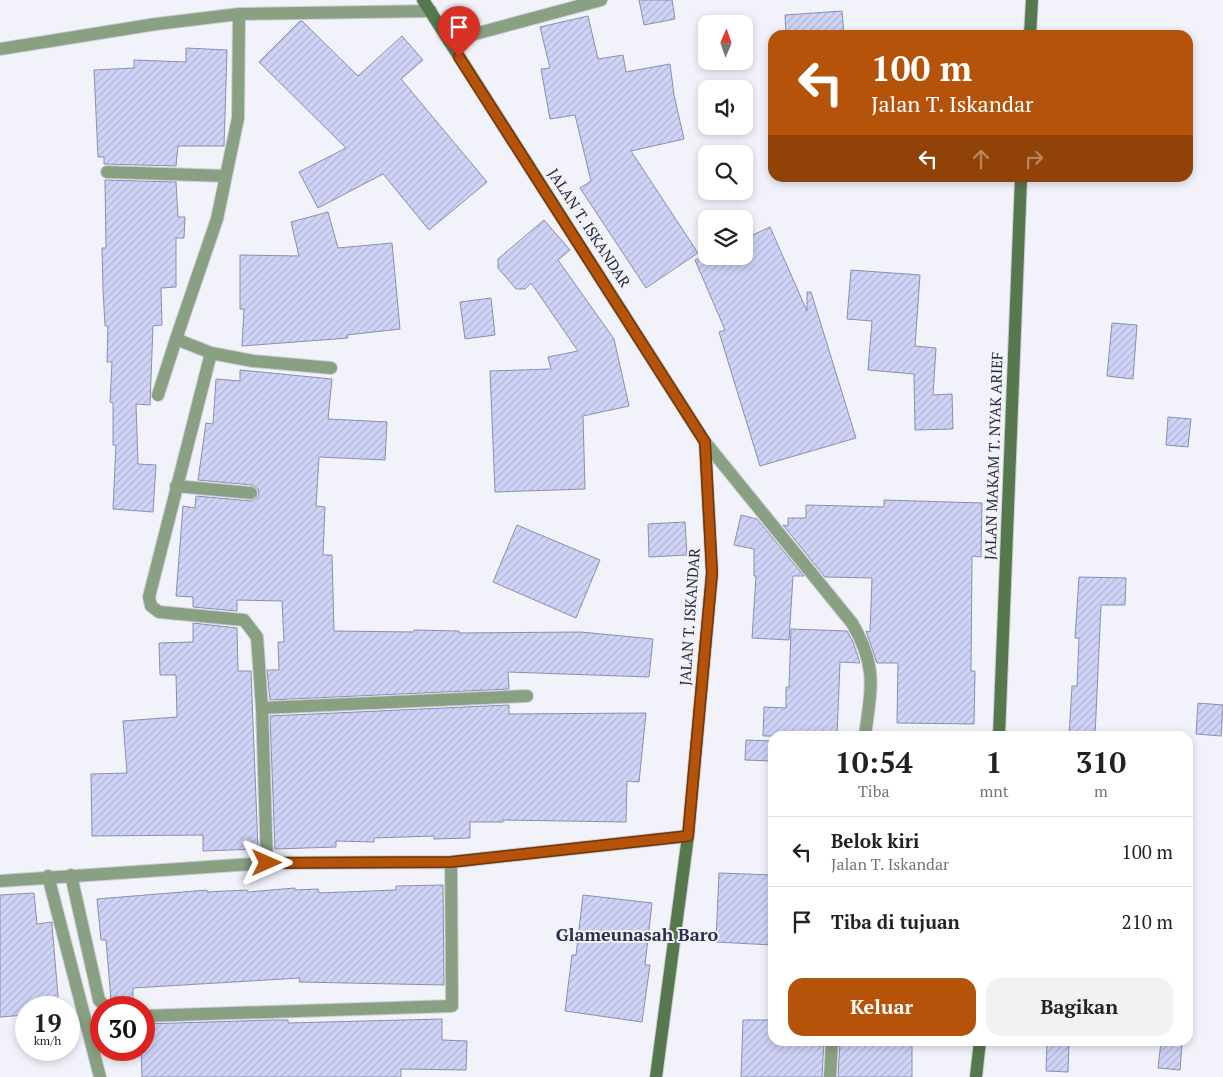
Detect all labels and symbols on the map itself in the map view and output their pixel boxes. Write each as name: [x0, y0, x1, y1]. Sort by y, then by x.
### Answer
pin: [438, 6, 480, 57]
north arrow: [698, 15, 752, 70]
street label: JALAN T. ISKANDAR: [544, 164, 636, 291]
street label: JALAN MAKAM T. NYAK ARIEF: [979, 352, 1007, 560]
street label: JALAN T. ISKANDAR: [674, 547, 704, 686]
position arrow: [240, 836, 292, 888]
district label: Glameunasah Baro: [556, 922, 719, 946]
speed limit sign: 30: [90, 996, 155, 1061]

